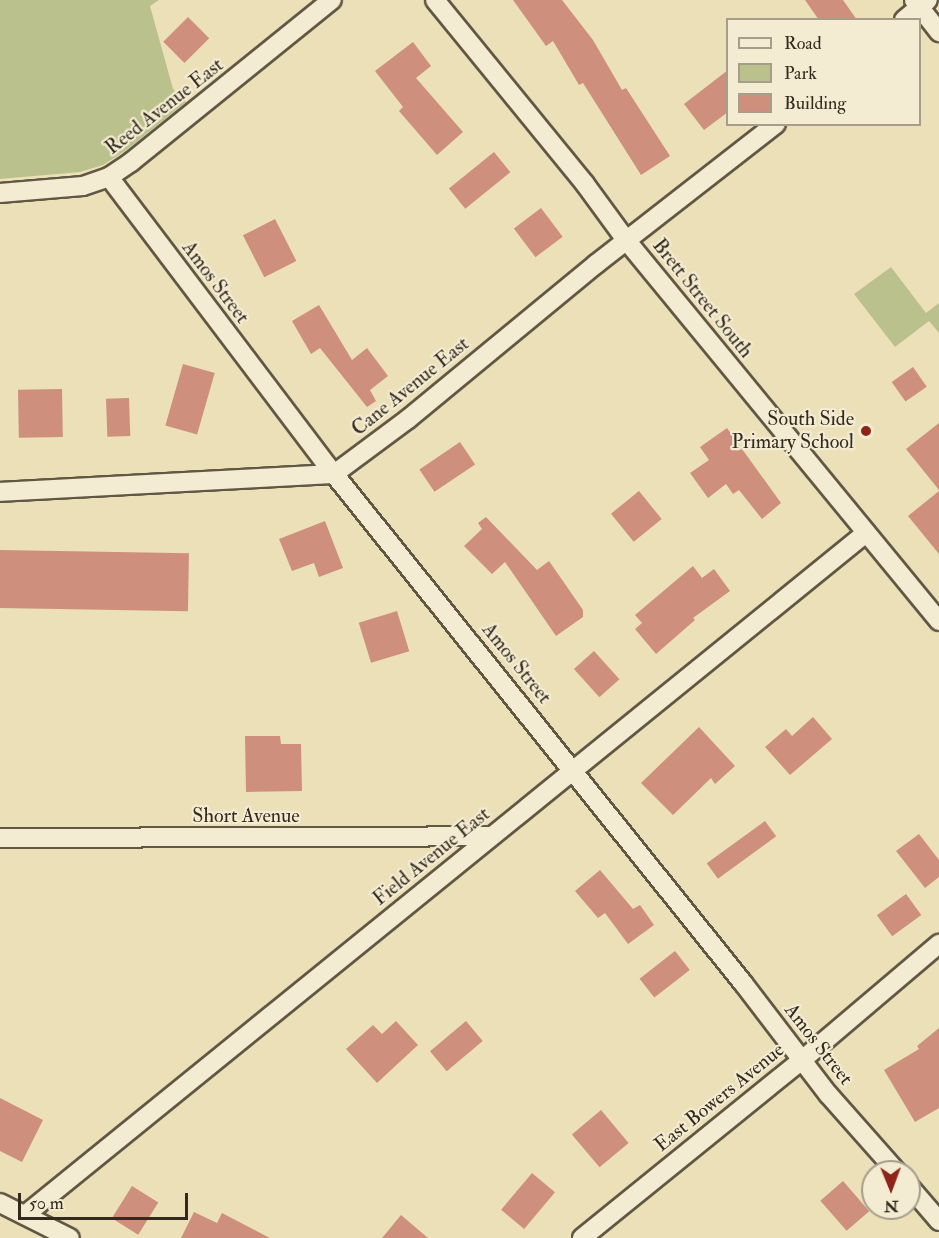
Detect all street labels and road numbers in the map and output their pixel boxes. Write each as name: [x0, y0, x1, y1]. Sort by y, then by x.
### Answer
street label: Reed Avenue East: [100, 53, 228, 159]
street label: Brett Street South: [648, 234, 758, 362]
street label: Amos Street: [177, 236, 255, 328]
street label: Cane Avenue East: [347, 331, 473, 441]
street label: Amos Street: [477, 618, 557, 708]
street label: Field Avenue East: [368, 802, 494, 910]
street label: Short Avenue: [192, 803, 300, 827]
street label: Amos Street: [780, 998, 858, 1090]
street label: East Bowers Avenue: [649, 1037, 789, 1157]

